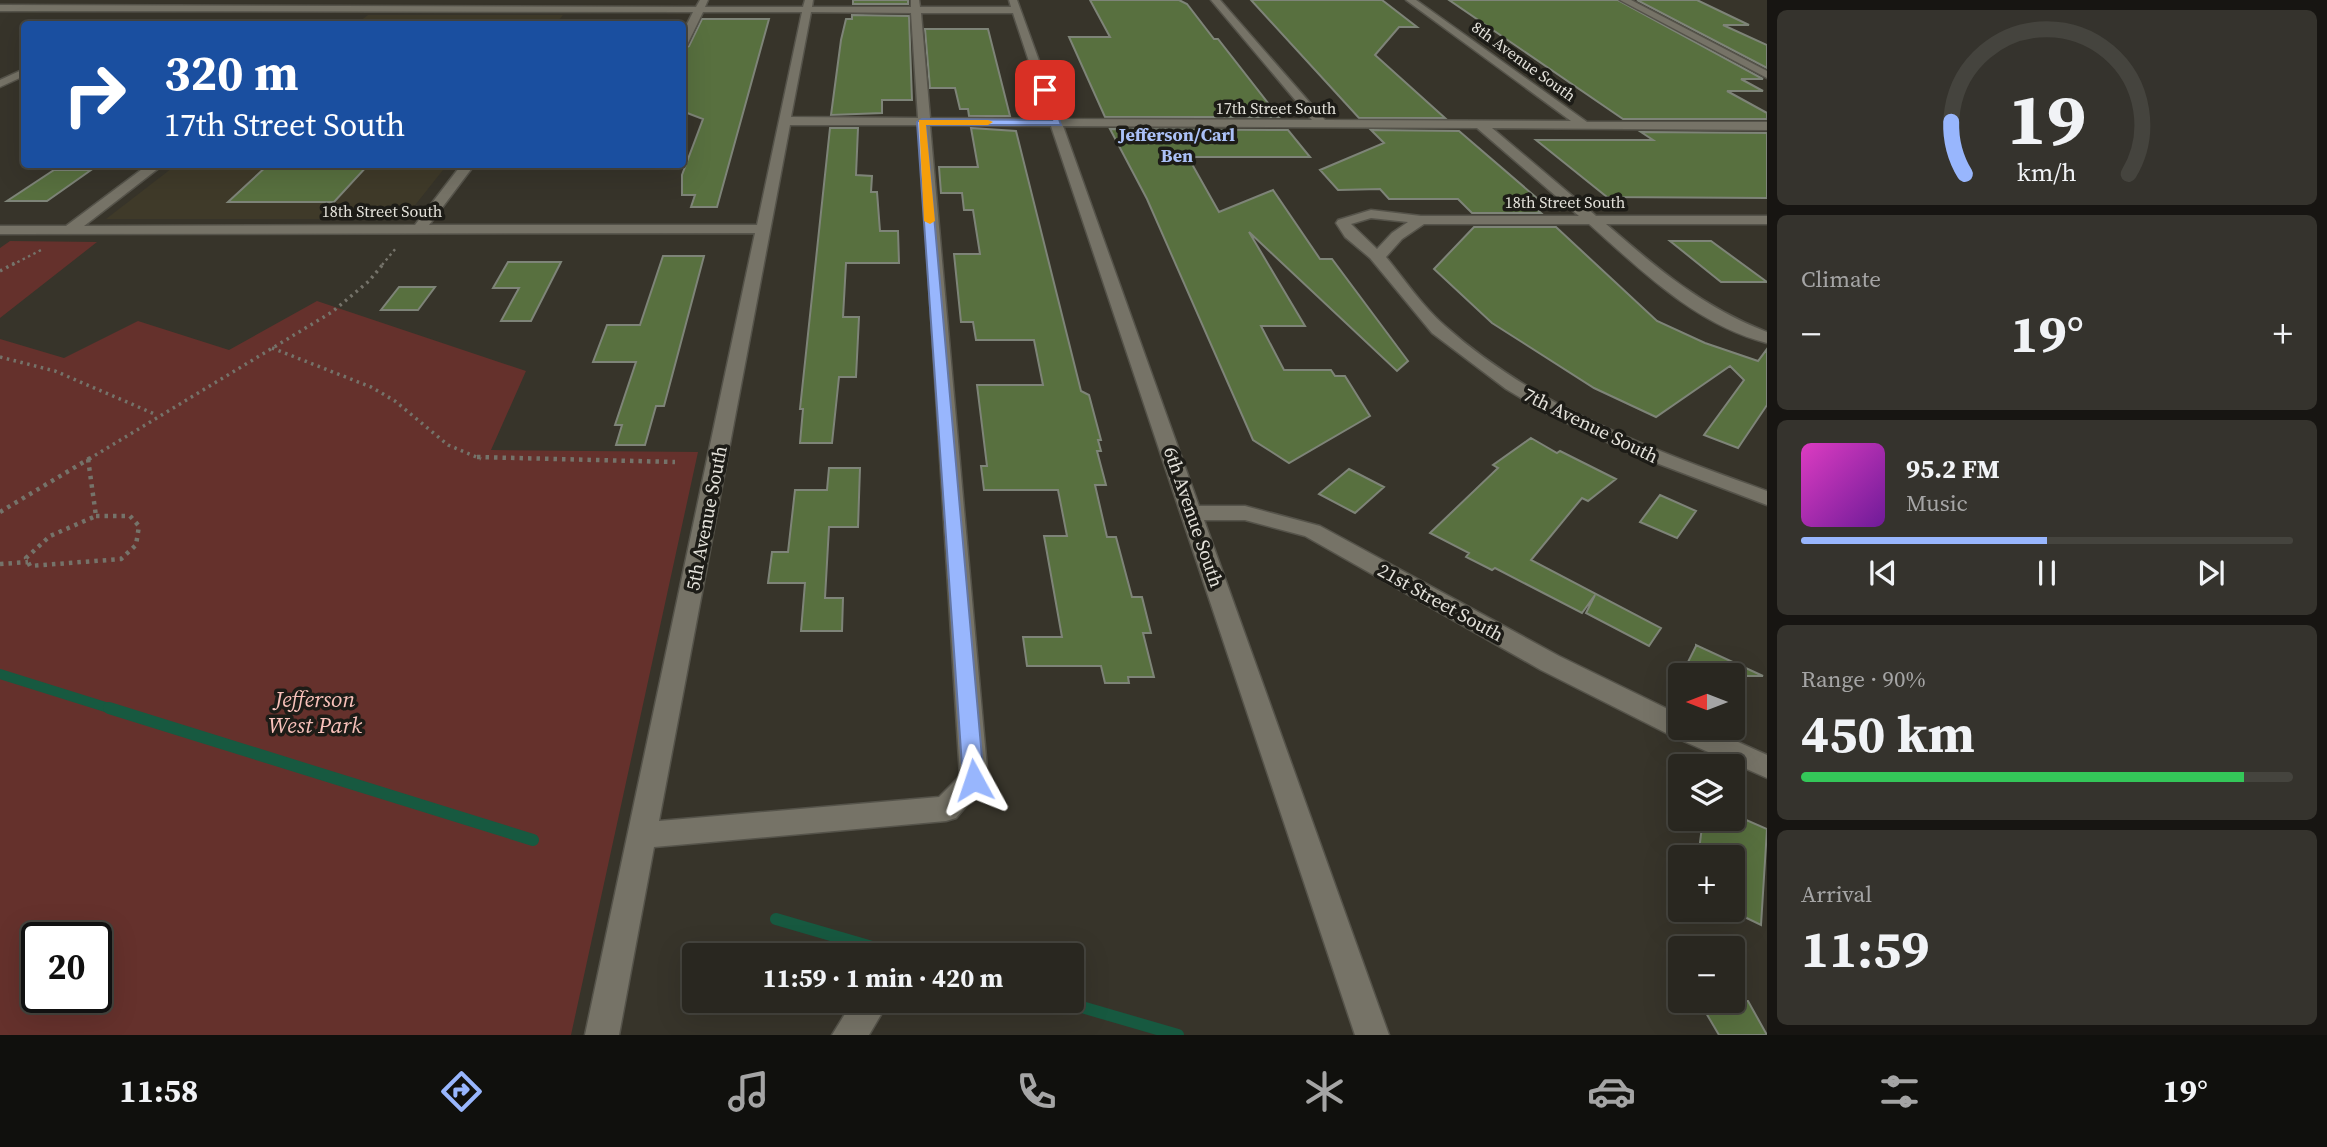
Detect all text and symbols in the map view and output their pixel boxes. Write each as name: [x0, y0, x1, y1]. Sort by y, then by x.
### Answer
street label: 8th Avenue South: [1467, 16, 1581, 106]
text: 320 m: [164, 39, 299, 106]
icon: right: [49, 49, 140, 140]
pin: [1015, 60, 1075, 120]
text: 19: [2008, 69, 2086, 168]
icon: arrive: [1026, 71, 1064, 109]
street label: 17th Street South: [1216, 97, 1337, 119]
text: 17th Street South: [164, 103, 405, 147]
district label: Jefferson/Carl Ben: [1118, 122, 1235, 168]
text: km/h: [2017, 154, 2077, 188]
street label: 18th Street South: [1505, 191, 1626, 213]
street label: 18th Street South: [322, 200, 443, 222]
text: Climate: [1801, 263, 1881, 295]
text: 19°: [2010, 298, 2084, 369]
text: −: [1801, 308, 1821, 360]
text: +: [2273, 308, 2293, 360]
street label: 7th Avenue South: [1519, 381, 1663, 469]
street label: 5th Avenue South: [679, 443, 733, 593]
street label: 6th Avenue South: [1158, 443, 1230, 591]
text: 95.2 FM: [1906, 451, 2000, 487]
text: Music: [1906, 487, 1968, 519]
icon: previous: [1864, 554, 1902, 592]
icon: pause: [2028, 554, 2066, 592]
icon: next: [2192, 554, 2230, 592]
street label: 21st Street South: [1373, 557, 1509, 647]
north arrow: [1668, 663, 1745, 740]
map controls: [1668, 663, 1745, 1013]
text: Range · 90%: [1801, 663, 1926, 695]
park label: Jefferson West Park: [268, 683, 362, 741]
text: 450 km: [1801, 698, 1975, 769]
position arrow: [937, 743, 1011, 817]
button: layers: [1668, 754, 1745, 831]
button: +: [1668, 845, 1745, 922]
text: Arrival: [1801, 878, 1872, 910]
text: 11:59: [1801, 913, 1929, 984]
speed limit sign: 20: [21, 922, 112, 1013]
button: −: [1668, 936, 1745, 1013]
text: 11:59 · 1 min · 420 m: [763, 960, 1003, 996]
icon: directions: [437, 1067, 486, 1116]
icon: music: [724, 1067, 773, 1116]
icon: phone: [1012, 1067, 1061, 1116]
icon: climate: [1300, 1067, 1349, 1116]
icon: car: [1587, 1067, 1636, 1116]
icon: filters: [1875, 1067, 1924, 1116]
text: 11:58: [119, 1069, 198, 1113]
text: 19°: [2162, 1069, 2208, 1113]

